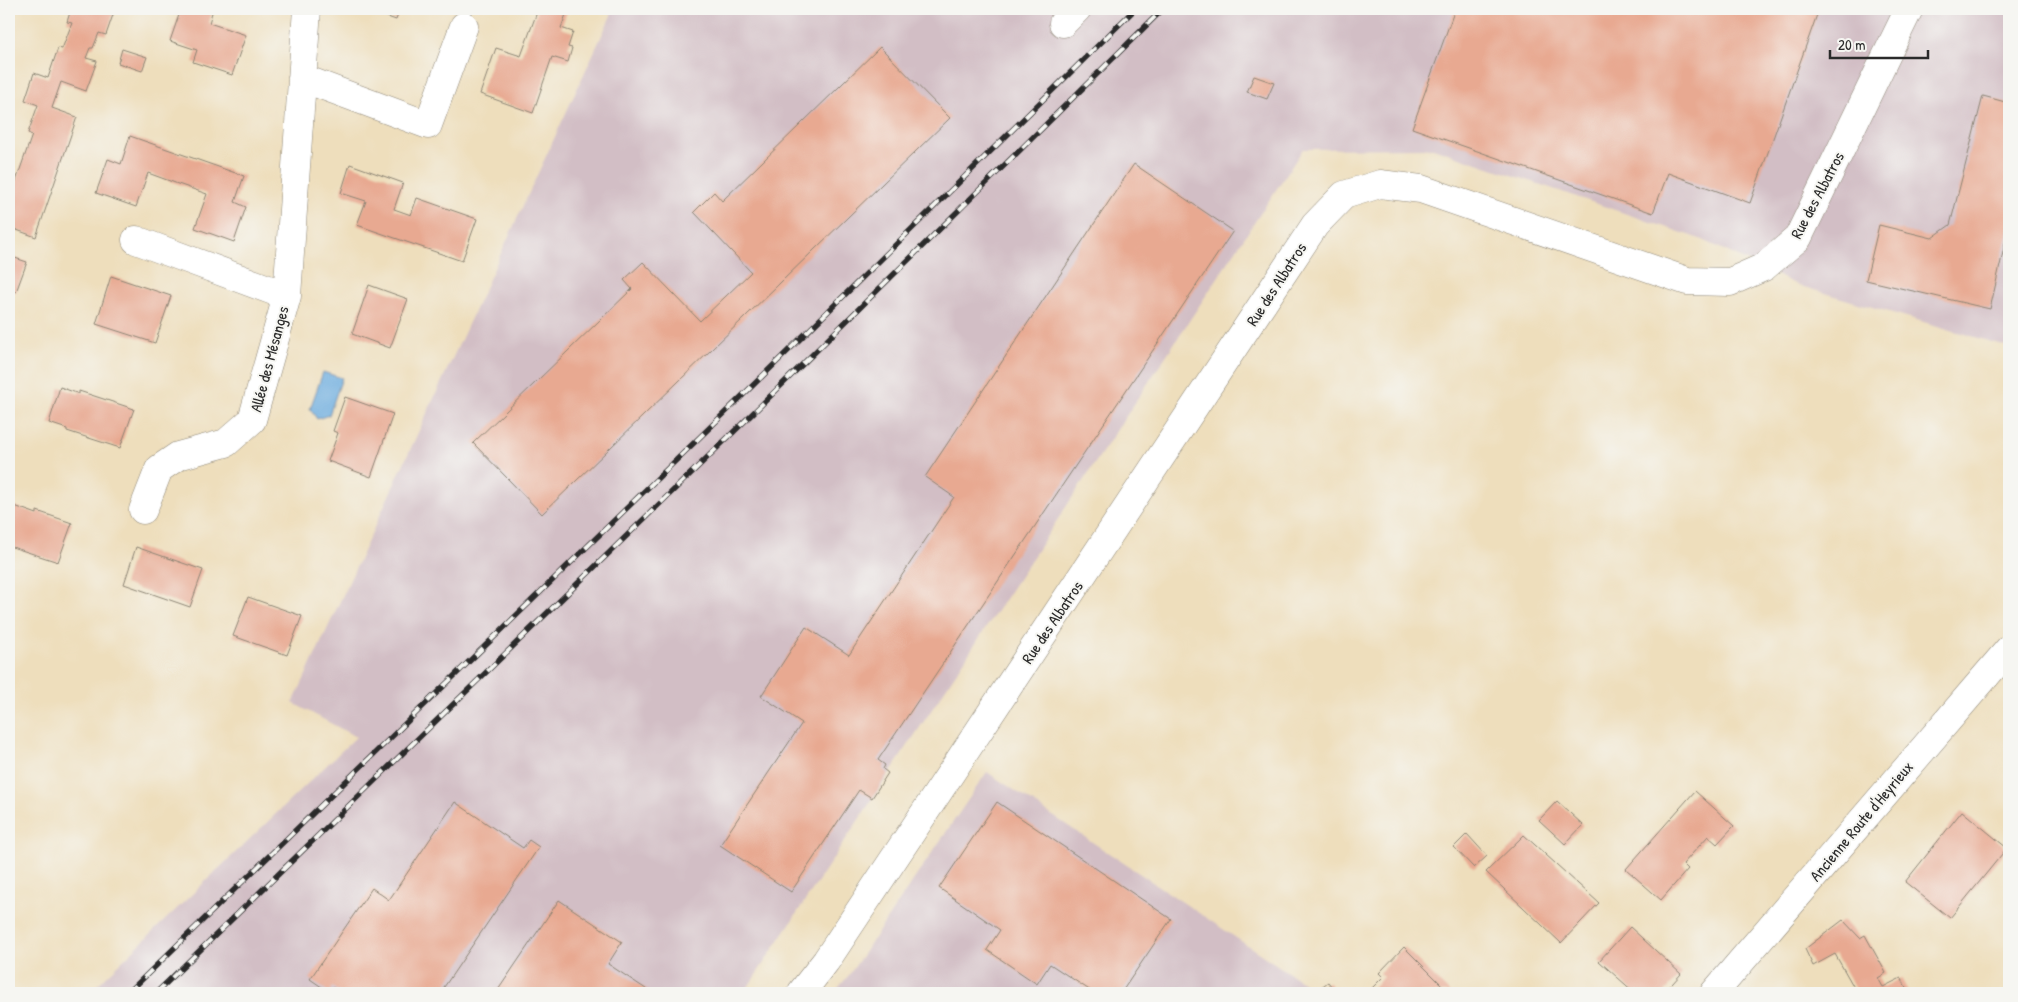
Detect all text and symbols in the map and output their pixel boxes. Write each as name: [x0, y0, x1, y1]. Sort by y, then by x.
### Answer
scale bar: [1830, 28, 1928, 60]
text: 20 m: [1838, 34, 1865, 55]
street label: Rue des Albatros: [1785, 148, 1849, 242]
street label: Rue des Albatros: [1241, 238, 1311, 330]
street label: Allée des Mésanges: [244, 304, 294, 414]
street label: Rue des Albatros: [1016, 576, 1088, 668]
street label: Ancienne Route d'Heyrieux: [1804, 756, 1918, 886]

